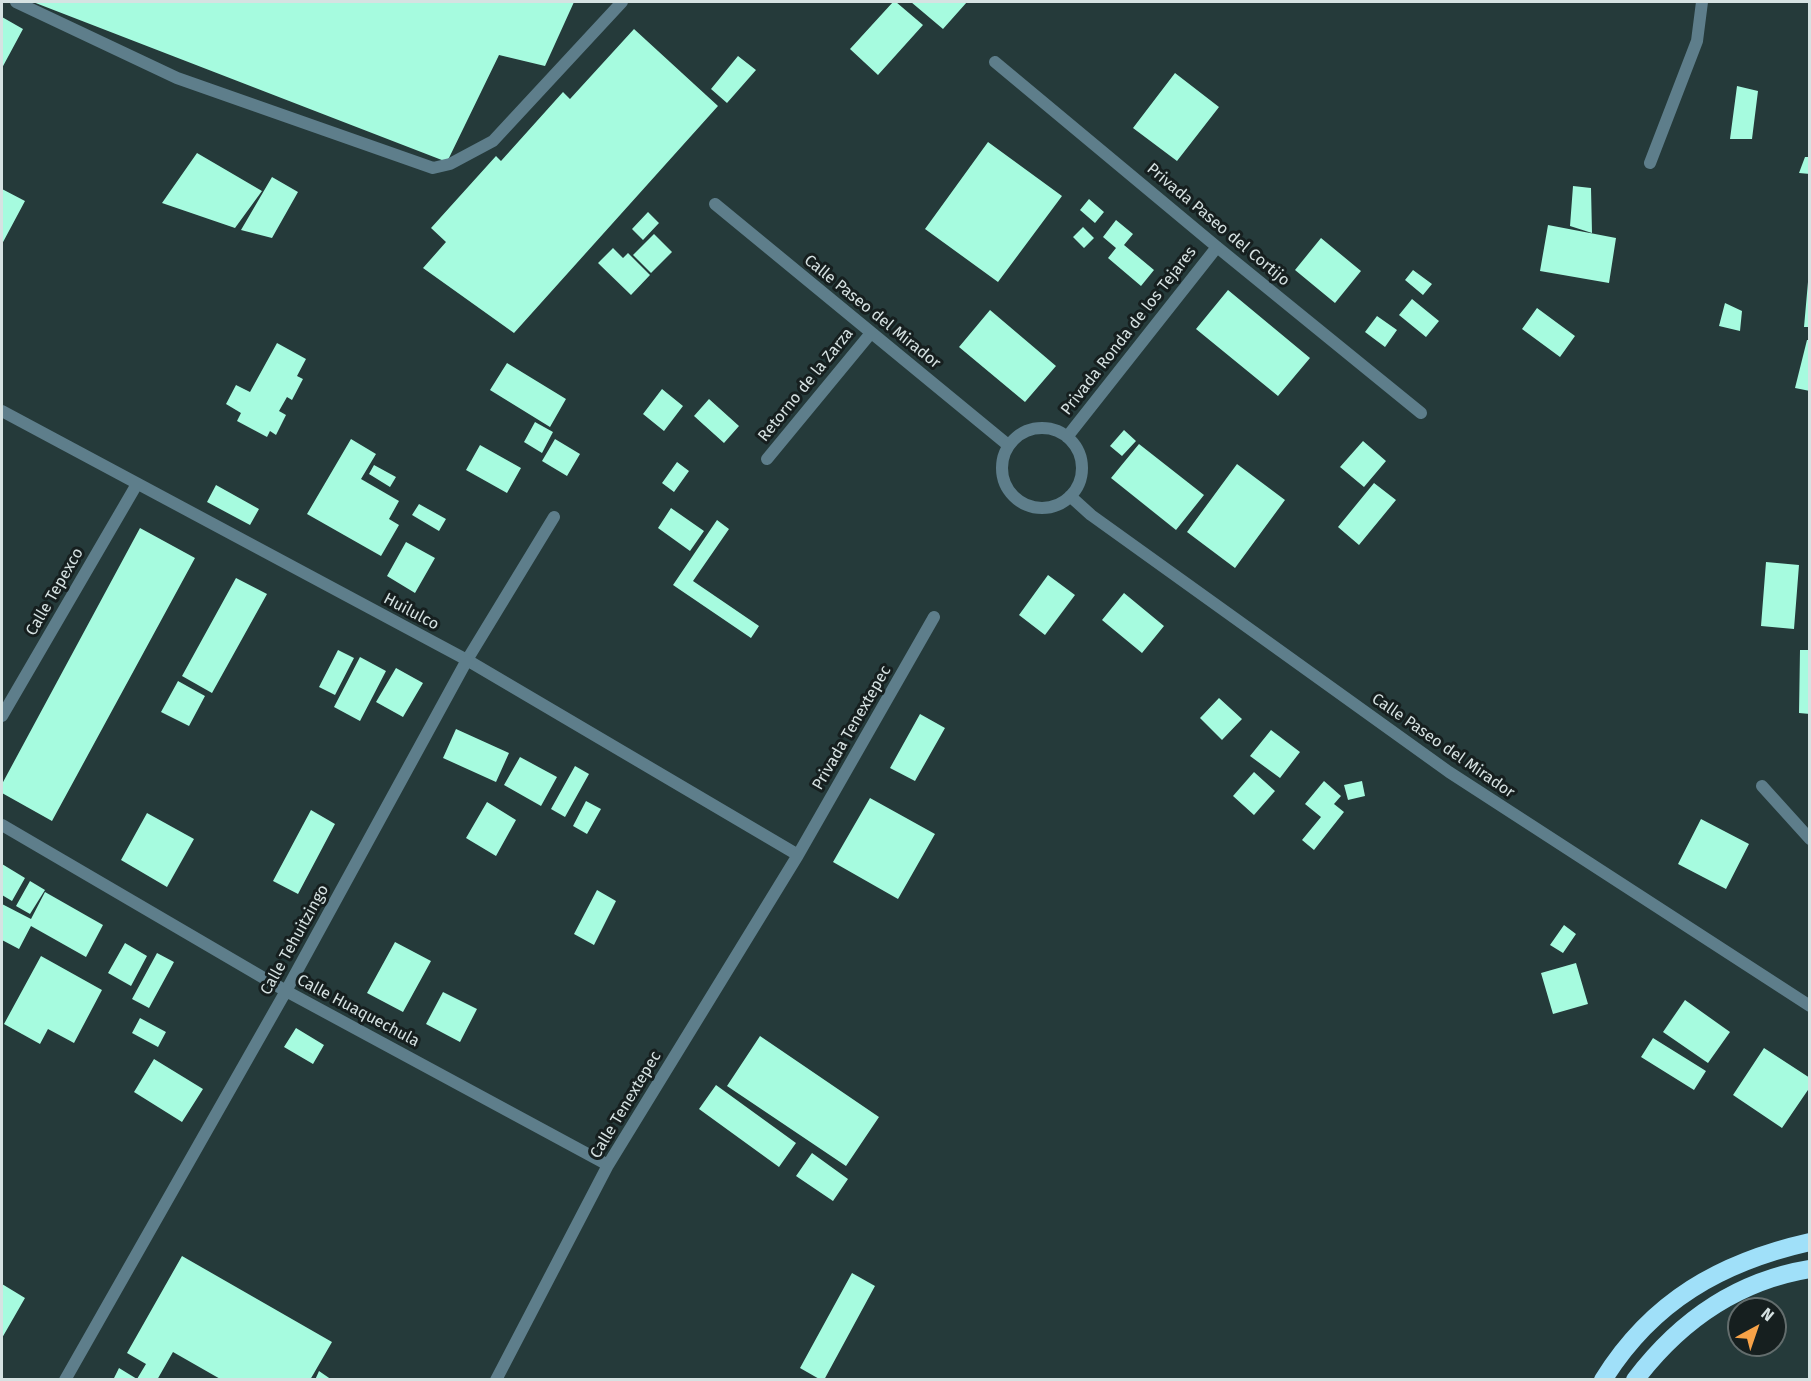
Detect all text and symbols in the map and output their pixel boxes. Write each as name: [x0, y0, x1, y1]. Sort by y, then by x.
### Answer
street label: Privada Paseo del Cortijo: [1143, 160, 1293, 290]
street label: Privada Ronda de los Tejares: [1057, 243, 1201, 419]
street label: Calle Paseo del Mirador: [800, 251, 944, 373]
street label: Retorno de la Zarza: [754, 324, 858, 446]
street label: Calle Tepexco: [22, 545, 88, 639]
street label: Huilulco: [380, 589, 442, 635]
street label: Privada Tenextepec: [809, 662, 895, 794]
street label: Calle Paseo del Mirador: [1368, 689, 1518, 803]
street label: Calle Tehuitzingo: [257, 882, 333, 998]
street label: Calle Huaquechula: [294, 971, 422, 1051]
street label: Calle Tenextepec: [586, 1048, 666, 1162]
north arrow: [1727, 1297, 1787, 1357]
text: N: [1757, 1304, 1778, 1325]

